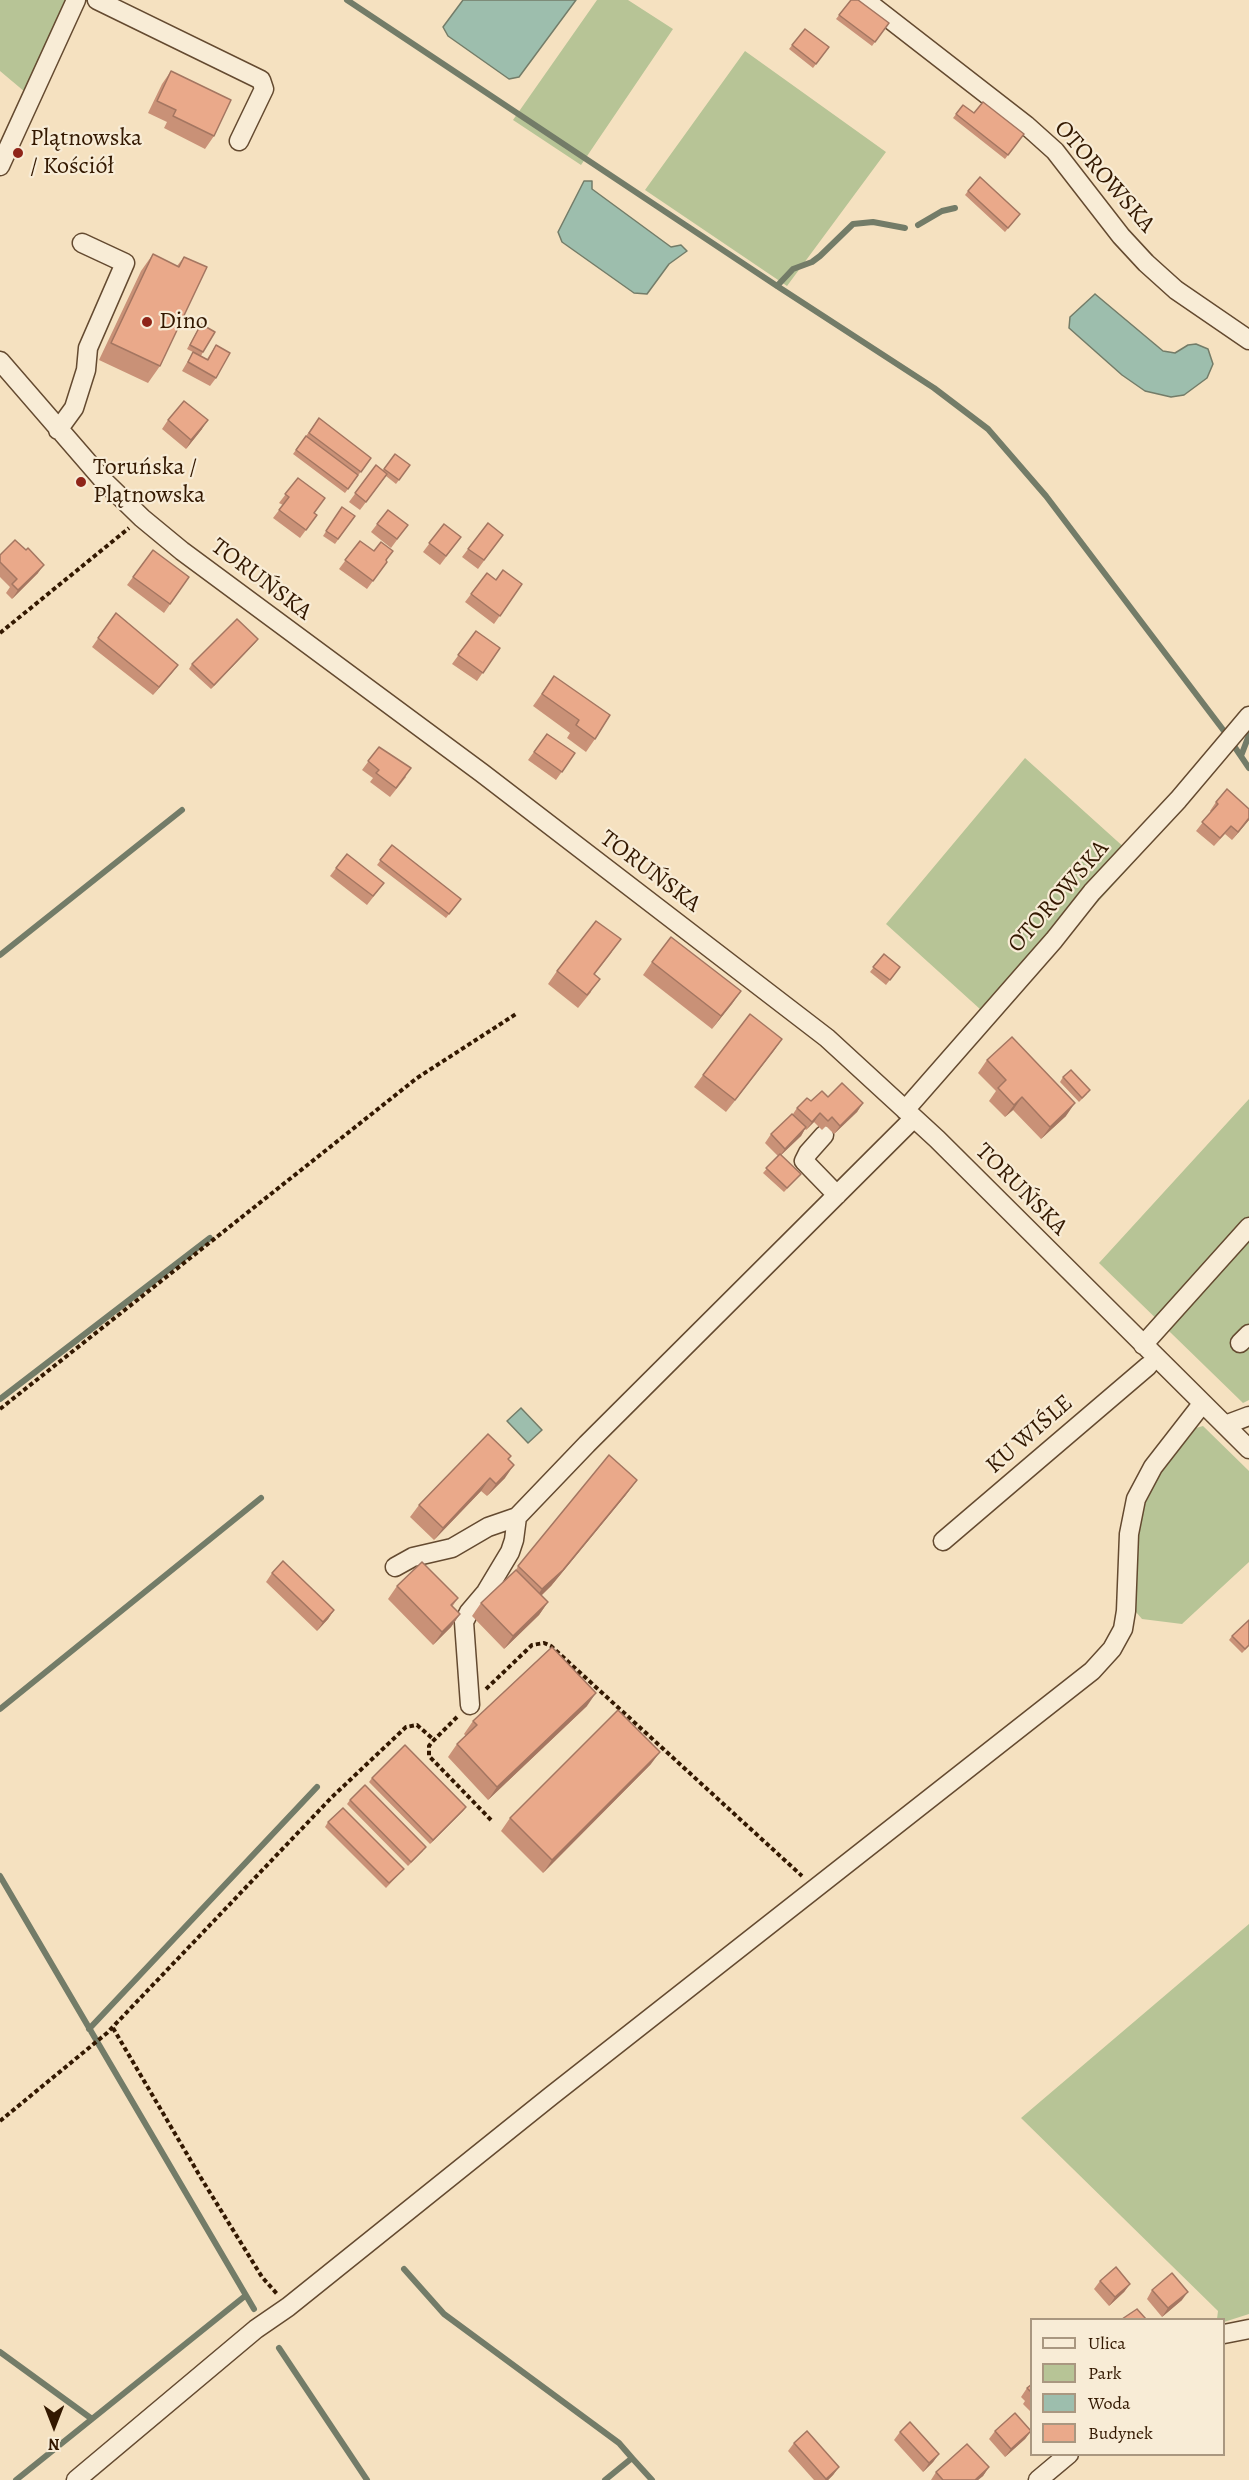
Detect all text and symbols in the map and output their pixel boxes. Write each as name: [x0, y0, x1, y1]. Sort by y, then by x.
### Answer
street label: OTOROWSKA: [1047, 115, 1161, 239]
place label: Plątnowska / Kościół: [30, 125, 142, 181]
marker: Plątnowska / Kościół: [11, 146, 25, 160]
place label: Dino: [159, 308, 208, 336]
marker: Dino: [140, 315, 154, 329]
place label: Toruńska / Plątnowska: [93, 454, 205, 510]
marker: Toruńska / Plątnowska: [74, 475, 88, 489]
street label: TORUŃSKA: [205, 533, 317, 627]
street label: TORUŃSKA: [594, 825, 706, 919]
street label: OTOROWSKA: [1002, 835, 1116, 959]
street label: TORUŃSKA: [969, 1138, 1073, 1242]
street label: KU WIŚLE: [981, 1389, 1079, 1481]
legend: [1030, 2318, 1225, 2456]
text: Ulica: [1088, 2331, 1126, 2355]
text: Park: [1088, 2361, 1122, 2385]
text: Woda: [1088, 2391, 1130, 2415]
north arrow: [24, 2396, 84, 2456]
text: Budynek: [1088, 2421, 1153, 2445]
text: N: [48, 2433, 60, 2455]

